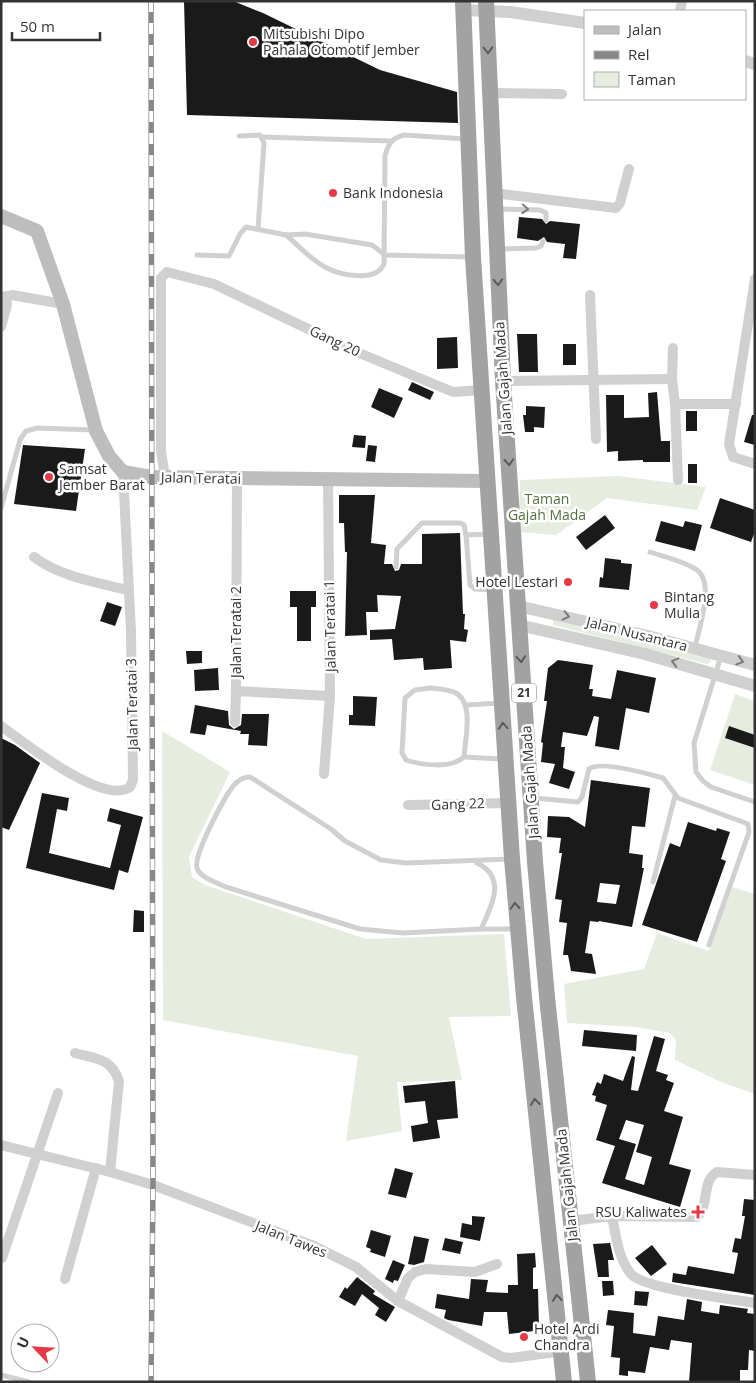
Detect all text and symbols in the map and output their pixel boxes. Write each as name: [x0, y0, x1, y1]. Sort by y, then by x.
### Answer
scale bar: [12, 10, 100, 42]
legend: [584, 10, 746, 100]
text: 50 m: [20, 16, 55, 36]
text: Jalan: [626, 19, 662, 39]
place label: Mitsubishi Dipo Pahala Otomotif Jember: [263, 24, 420, 59]
marker: Mitsubishi Dipo Pahala Otomotif Jember: [247, 36, 259, 48]
text: Rel: [628, 44, 649, 64]
one-way arrow: [483, 46, 494, 54]
text: Taman: [628, 69, 676, 89]
place label: Bank Indonesia: [343, 183, 443, 202]
marker: Bank Indonesia: [327, 187, 339, 199]
one-way arrow: [521, 203, 529, 214]
one-way arrow: [493, 278, 503, 286]
street label: Gang 20: [307, 321, 364, 361]
street label: Jalan Gajah Mada: [489, 321, 516, 437]
one-way arrow: [503, 458, 514, 466]
place label: Samsat Jember Barat: [57, 459, 145, 494]
street label: Jalan Teratai: [159, 467, 241, 488]
marker: Samsat Jember Barat: [43, 471, 55, 483]
park label: Taman Gajah Mada: [508, 489, 586, 524]
place label: Hotel Lestari: [475, 572, 558, 591]
marker: Hotel Lestari: [562, 576, 574, 588]
street label: Jalan Teratai 1: [319, 580, 340, 674]
street label: Jalan Teratai 2: [226, 586, 245, 680]
place label: Bintang Mulia: [664, 587, 715, 622]
marker: Bintang Mulia: [648, 599, 660, 611]
one-way arrow: [561, 610, 570, 621]
street label: Jalan Nusantara: [583, 611, 690, 655]
one-way arrow: [516, 655, 527, 663]
one-way arrow: [736, 655, 744, 665]
one-way arrow: [670, 657, 679, 668]
street label: Jalan Teratai 3: [121, 658, 142, 752]
road number: 21: [512, 684, 536, 702]
one-way arrow: [497, 722, 508, 730]
street label: Jalan Gajah Mada: [516, 725, 543, 841]
street label: Gang 22: [431, 793, 485, 814]
one-way arrow: [510, 901, 521, 909]
one-way arrow: [530, 1098, 541, 1106]
street label: Jalan Gajah Mada: [551, 1128, 582, 1244]
place label: RSU Kaliwates: [595, 1202, 687, 1221]
marker: RSU Kaliwates: [691, 1205, 705, 1219]
street label: Jalan Tawes: [251, 1215, 330, 1262]
one-way arrow: [552, 1294, 563, 1302]
place label: Hotel Ardi Chandra: [534, 1319, 599, 1354]
north arrow: [10, 1323, 60, 1373]
marker: Hotel Ardi Chandra: [518, 1331, 530, 1343]
text: U: [12, 1333, 34, 1351]

